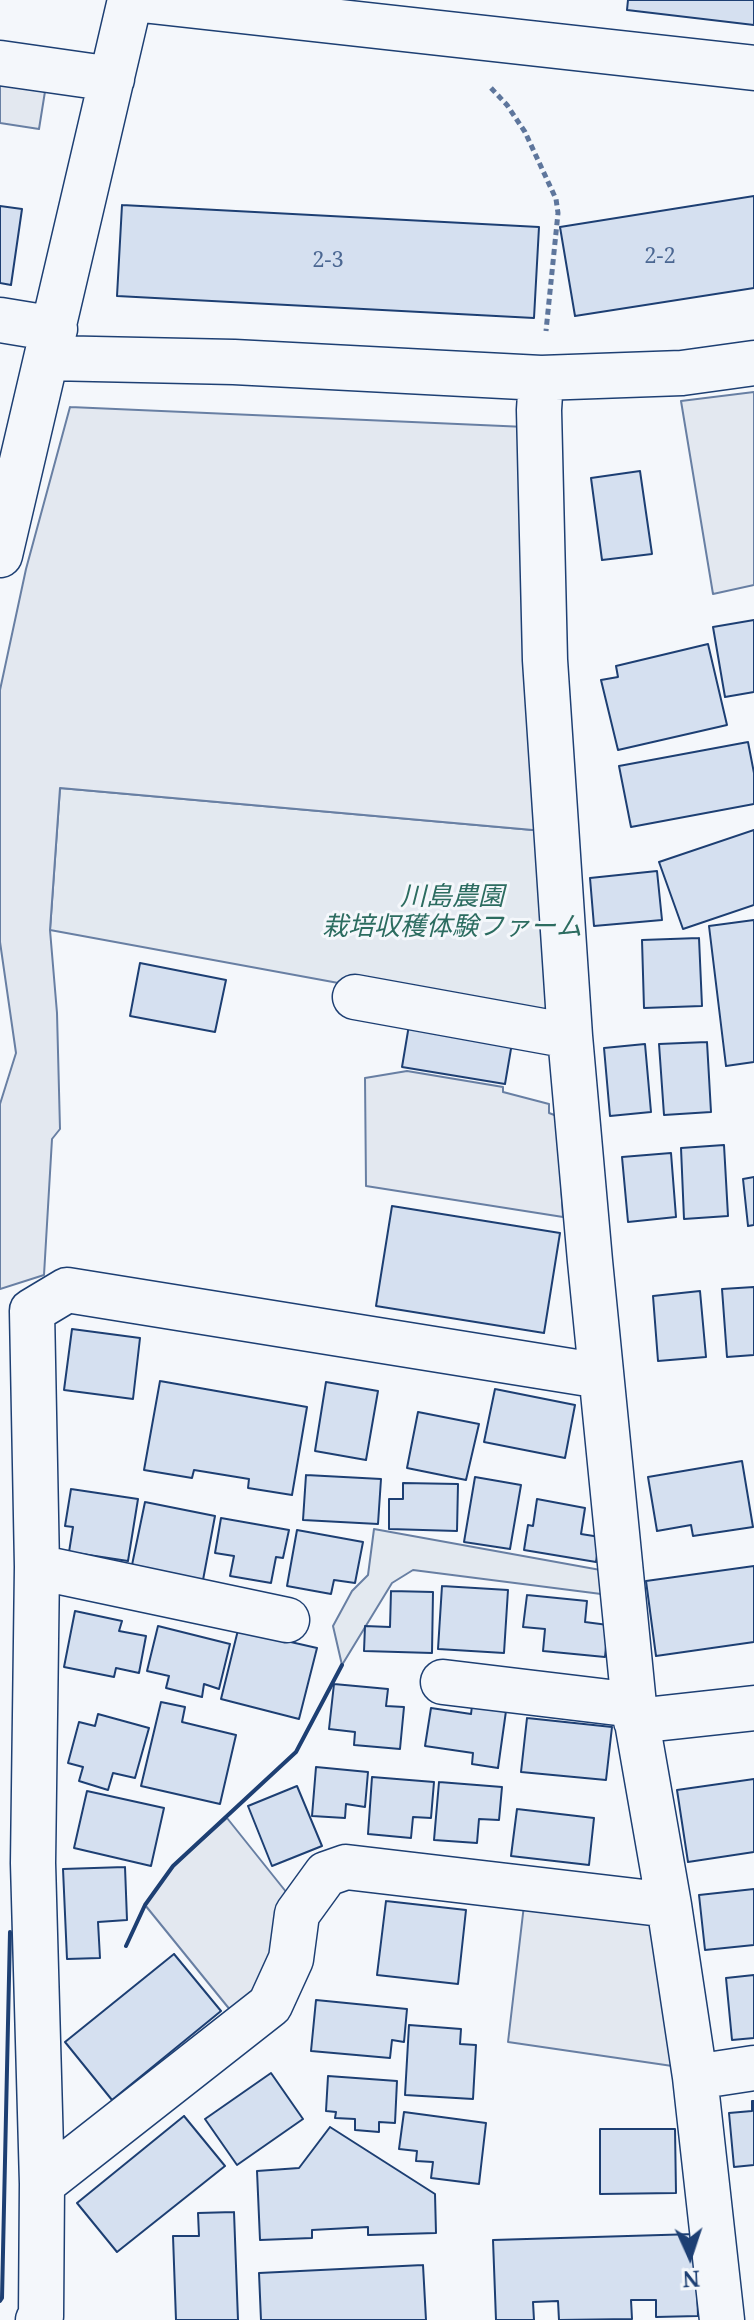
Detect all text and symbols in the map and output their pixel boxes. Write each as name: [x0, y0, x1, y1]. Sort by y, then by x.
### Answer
house number: 2-2: [644, 244, 676, 270]
house number: 2-3: [312, 248, 344, 274]
park label: 川島農園 栽培収穫体験ファーム: [322, 882, 582, 944]
north arrow: [650, 2216, 730, 2296]
text: N: [682, 2265, 701, 2295]

